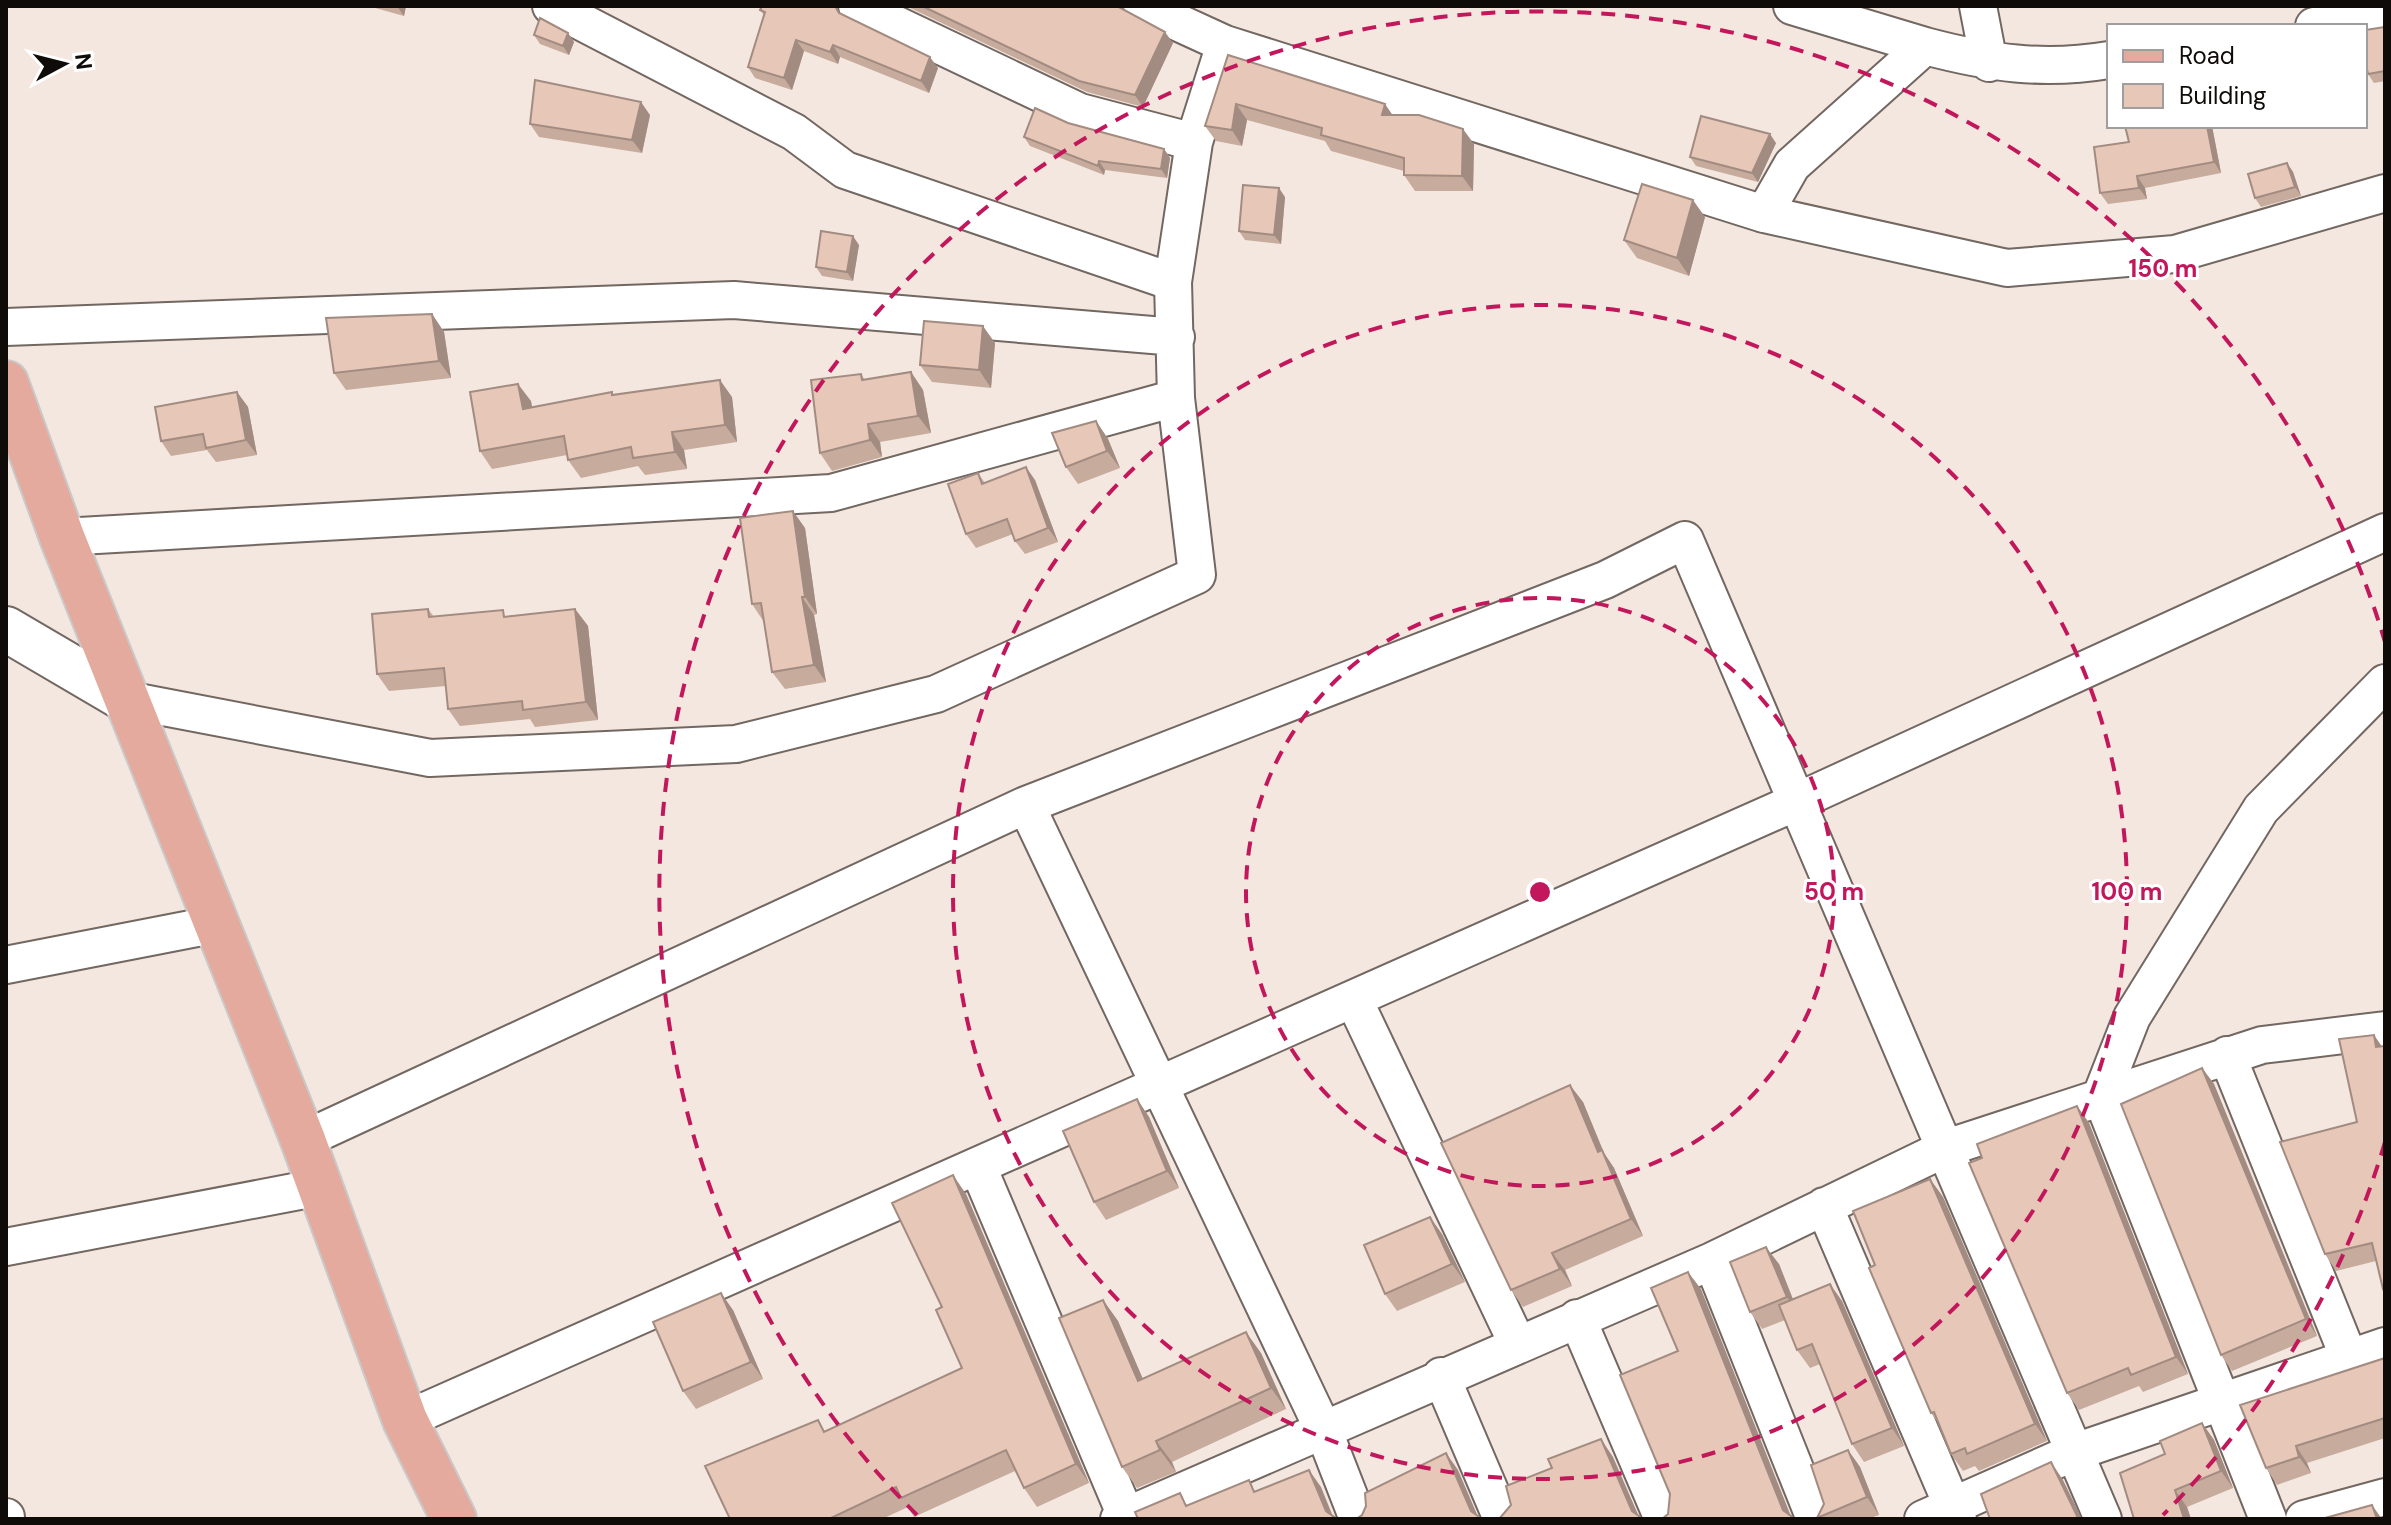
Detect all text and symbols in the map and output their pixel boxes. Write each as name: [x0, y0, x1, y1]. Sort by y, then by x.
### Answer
north arrow: [24, 24, 104, 104]
legend: [2107, 24, 2367, 128]
text: Road: [2179, 40, 2235, 71]
text: N: [68, 52, 99, 71]
text: Building: [2179, 80, 2266, 111]
text: 150 m: [2129, 253, 2197, 284]
text: 50 m: [1804, 876, 1864, 907]
text: 100 m: [2092, 876, 2162, 907]
centre of rings: [1526, 878, 1554, 906]

